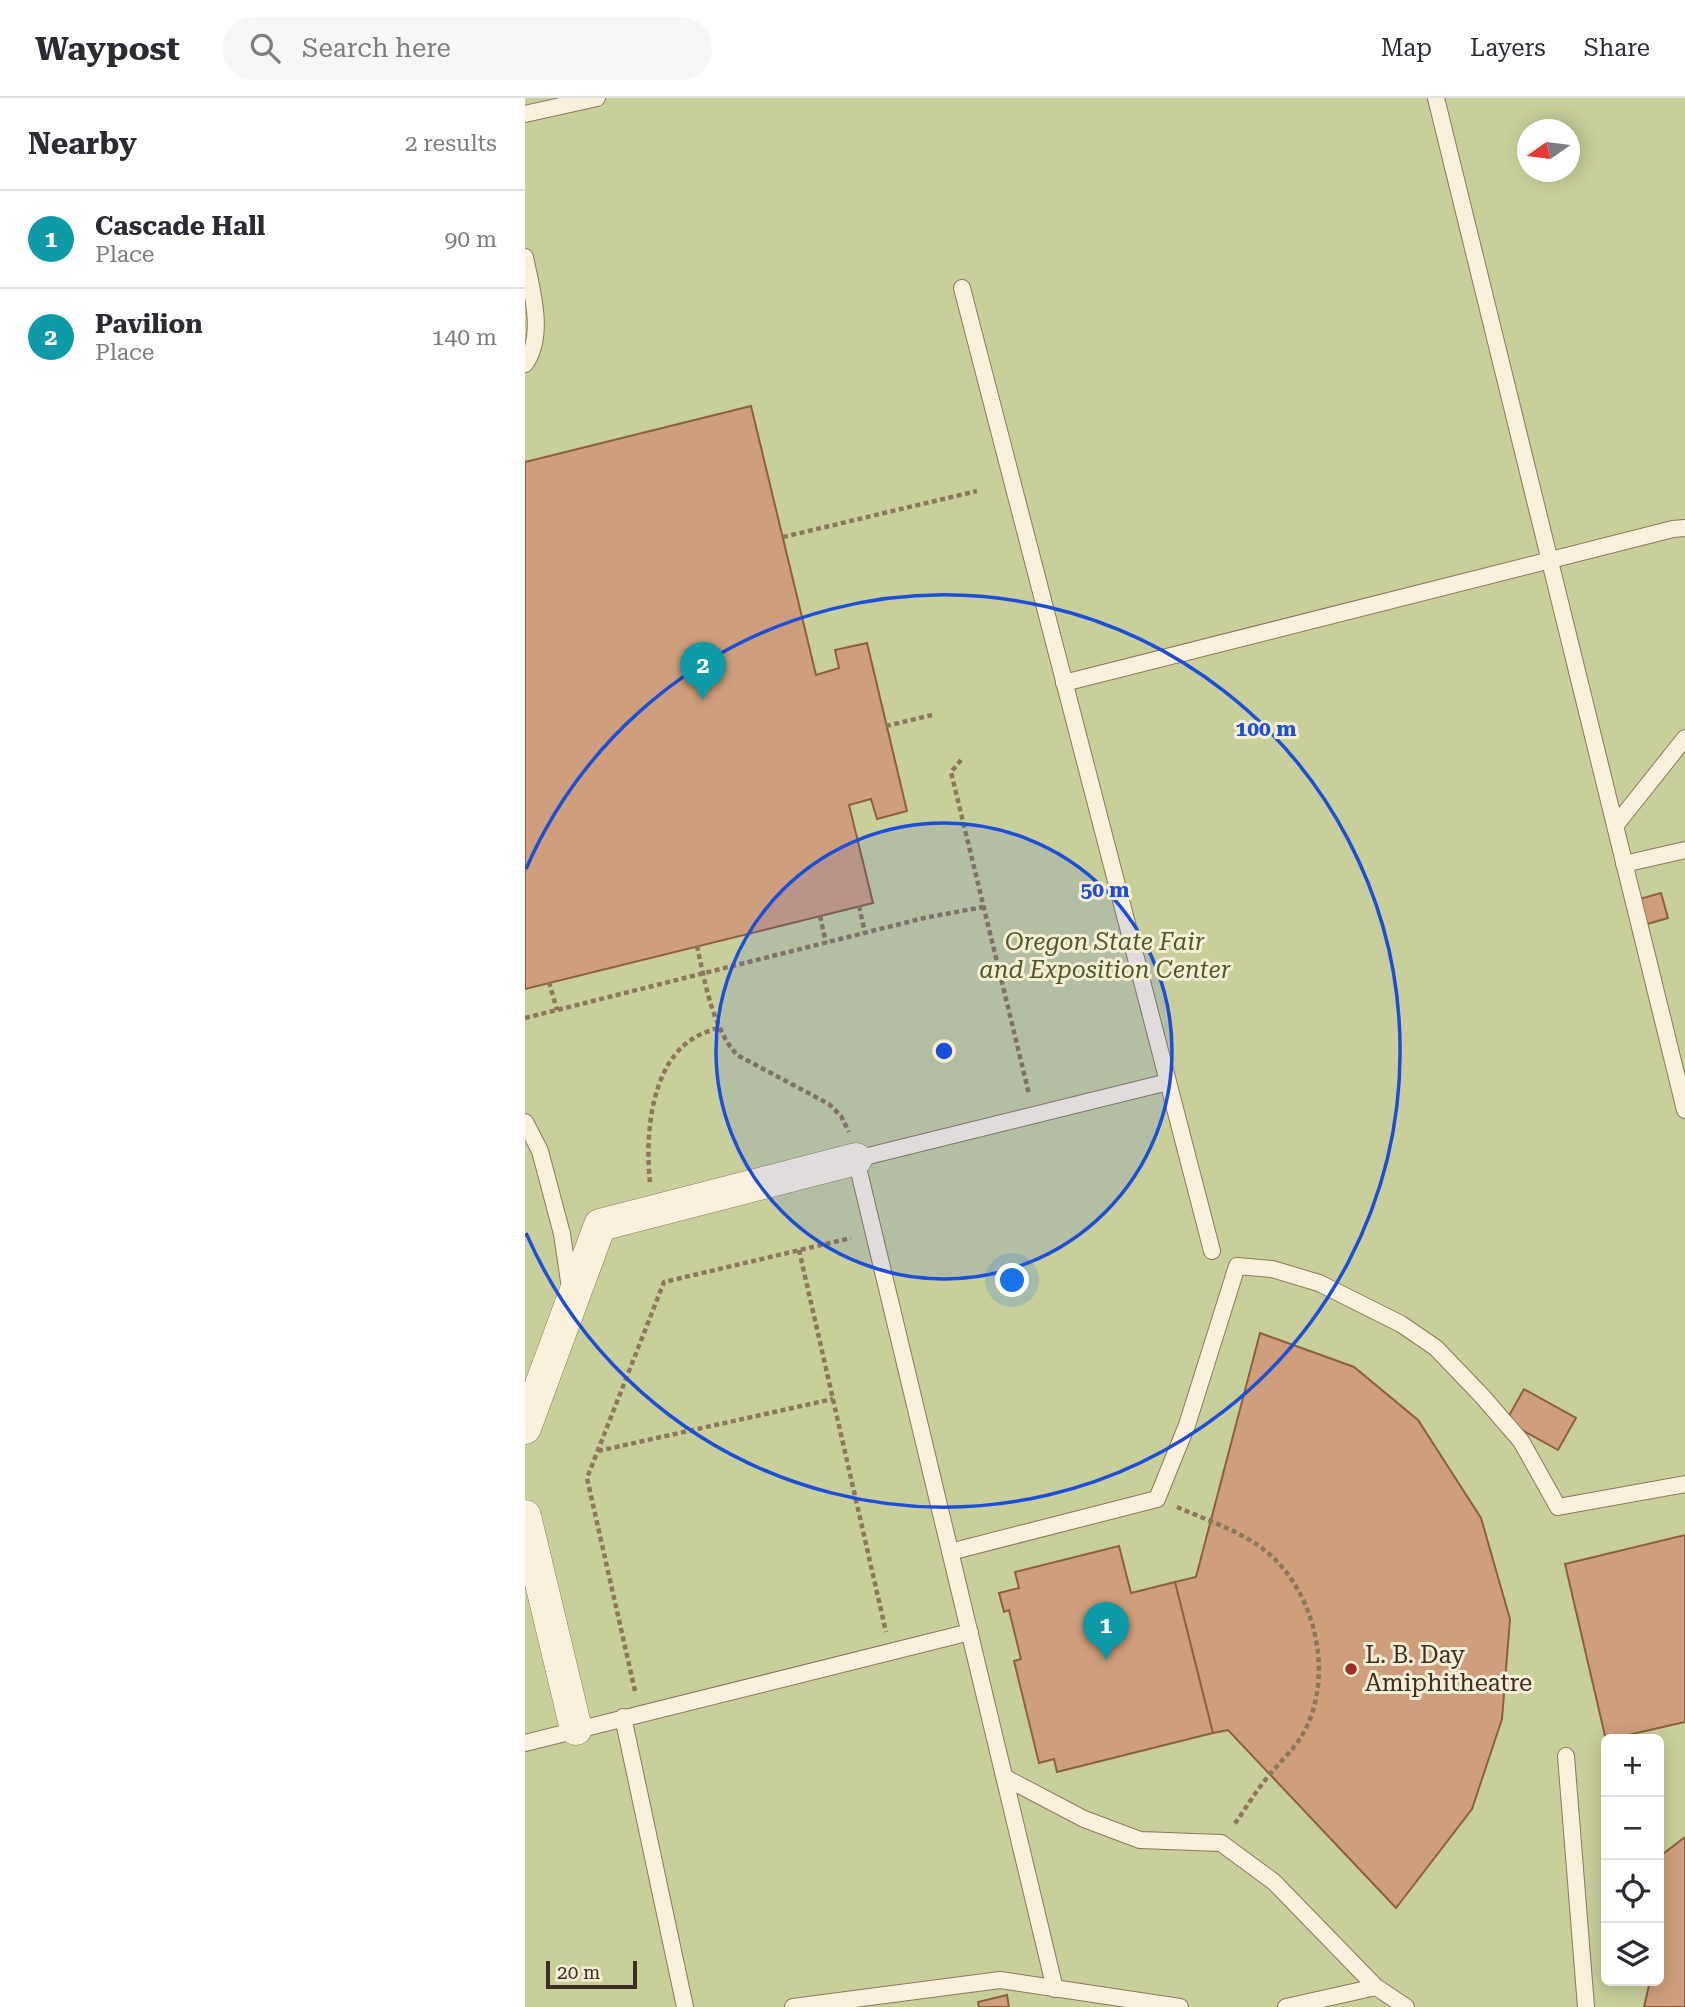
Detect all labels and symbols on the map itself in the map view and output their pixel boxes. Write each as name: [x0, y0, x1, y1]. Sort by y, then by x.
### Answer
north arrow: [1517, 119, 1580, 182]
pin: 2: [680, 642, 726, 700]
text: 100 m: [1236, 717, 1296, 741]
text: 50 m: [1080, 878, 1130, 902]
park label: Oregon State Fair and Exposition Center: [979, 928, 1231, 984]
centre of rings: [932, 1039, 956, 1063]
your location: [995, 1263, 1029, 1297]
pin: 1: [1083, 1602, 1129, 1660]
place label: L. B. Day Amiphitheatre: [1365, 1641, 1532, 1697]
marker: L. B. Day Amiphitheatre: [1343, 1661, 1359, 1677]
scale bar: [546, 1958, 637, 1990]

